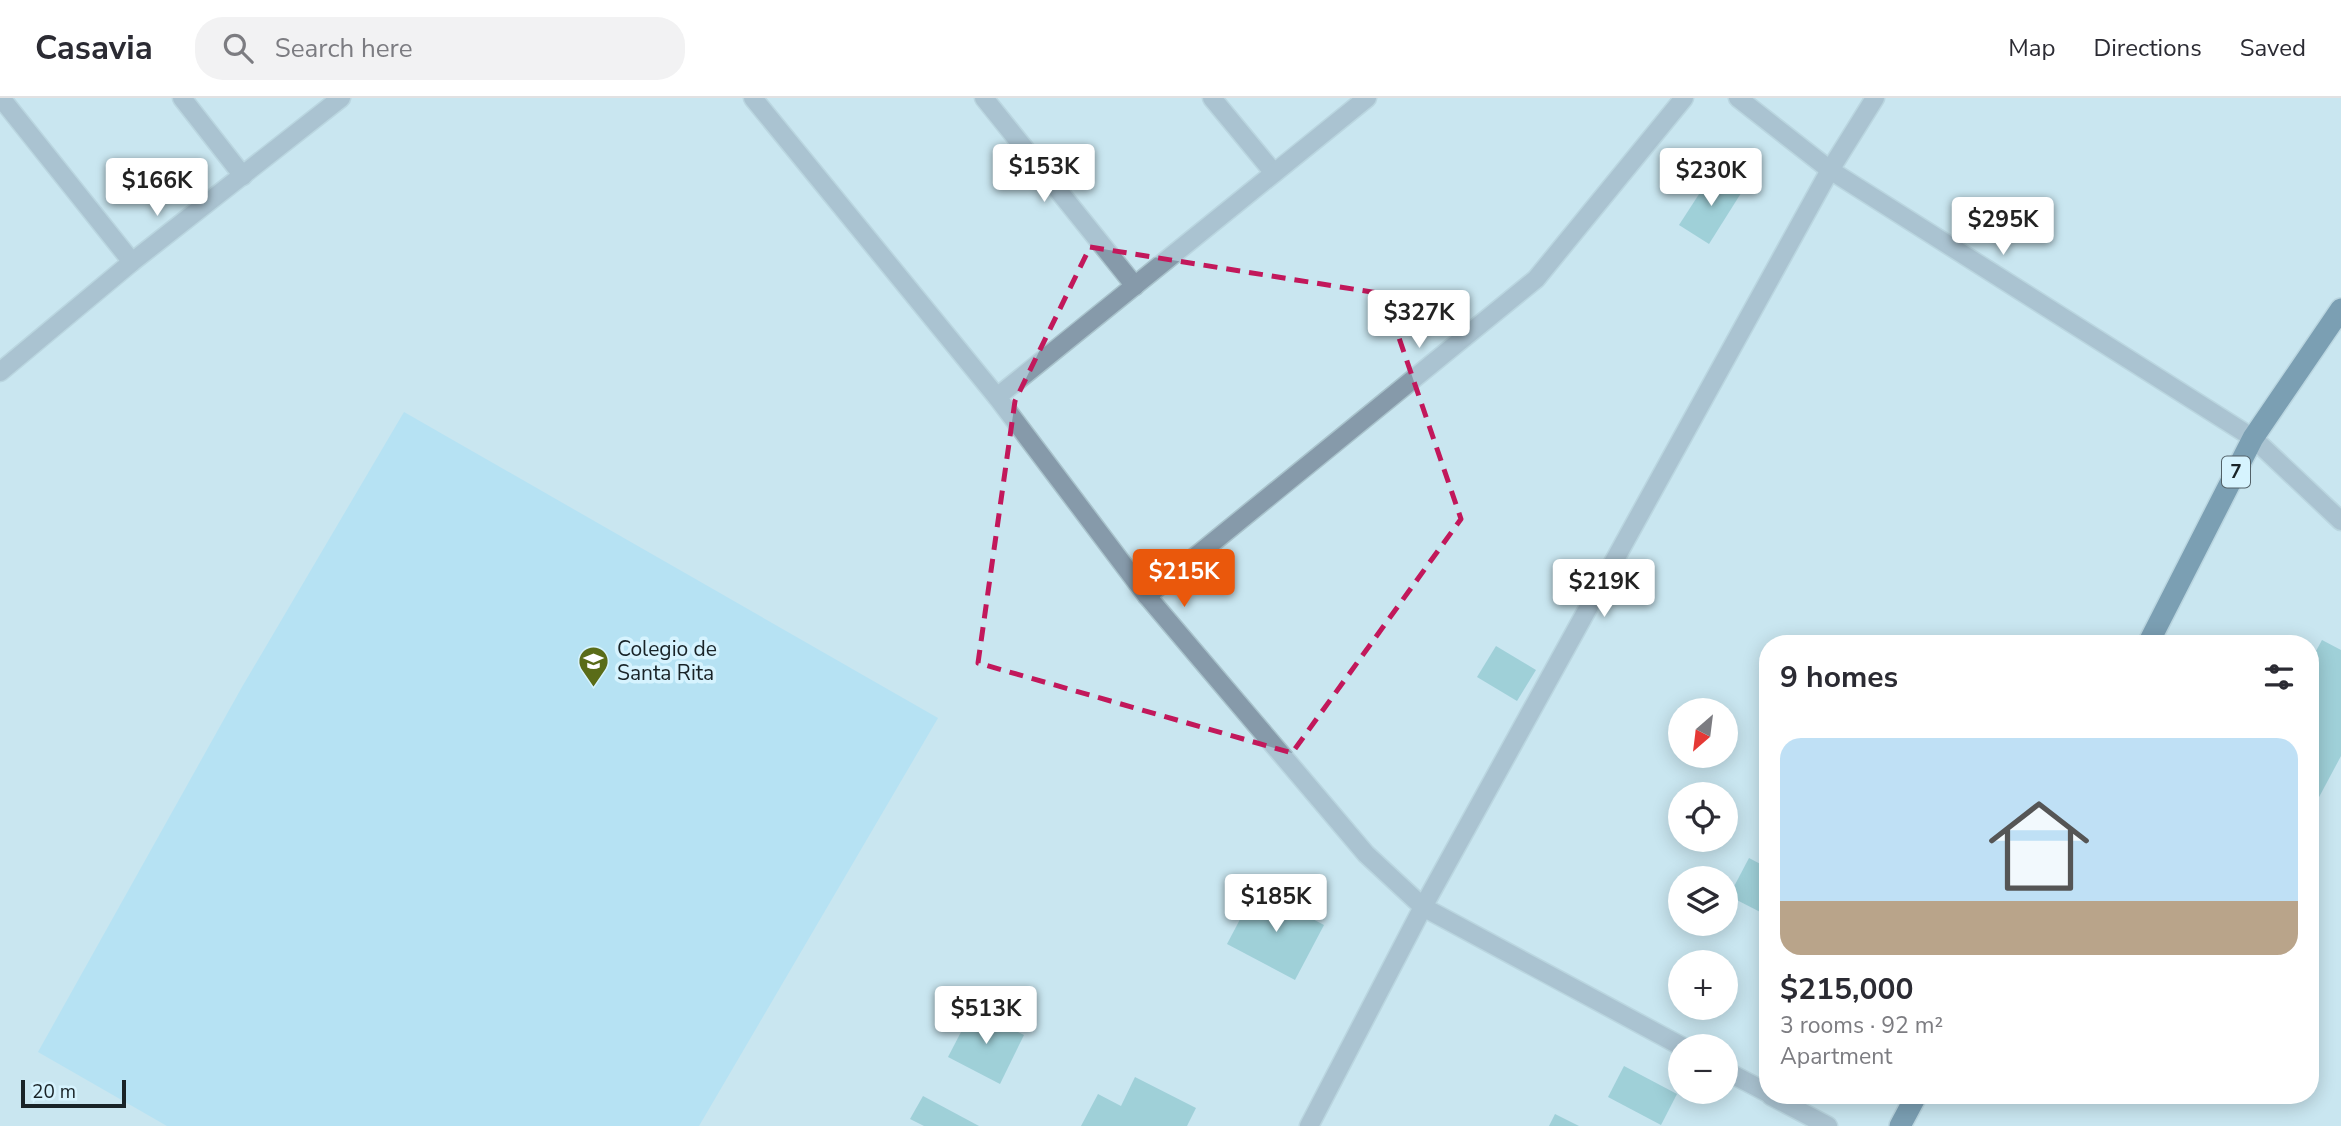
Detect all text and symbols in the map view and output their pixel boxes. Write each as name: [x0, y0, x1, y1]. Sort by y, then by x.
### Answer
search box: [195, 17, 685, 80]
text: Casavia: [35, 26, 153, 71]
icon: search: [219, 29, 257, 67]
text: Search here: [275, 31, 413, 66]
text: Map: [2008, 32, 2055, 64]
text: Directions: [2093, 32, 2202, 64]
text: Saved: [2240, 32, 2306, 64]
pin: $153K: [995, 144, 1093, 204]
pin: $230K: [1662, 148, 1760, 208]
text: $153K: [1009, 151, 1079, 182]
text: $230K: [1676, 155, 1746, 186]
pin: $166K: [108, 158, 206, 218]
text: $166K: [122, 165, 192, 196]
pin: $295K: [1954, 198, 2052, 257]
text: $295K: [1968, 204, 2038, 235]
pin: $327K: [1370, 290, 1468, 350]
text: $327K: [1384, 297, 1454, 328]
road number: 7: [2222, 456, 2250, 488]
pin: $215K: [1135, 550, 1233, 609]
text: $215K: [1149, 556, 1219, 587]
pin: $219K: [1555, 560, 1653, 619]
text: $219K: [1569, 566, 1639, 597]
place label: Colegio de Santa Rita: [617, 635, 717, 687]
school or university icon: Colegio de Santa Rita: [577, 644, 611, 688]
text: 9 homes: [1780, 657, 1898, 698]
icon: filters: [2260, 658, 2298, 696]
north arrow: [1668, 698, 1738, 768]
map controls: [1668, 698, 1738, 1104]
button: locate: [1668, 782, 1738, 852]
icon: home: [1976, 783, 2102, 909]
button: layers: [1668, 866, 1738, 936]
pin: $185K: [1227, 874, 1325, 934]
text: $185K: [1241, 881, 1311, 912]
button: +: [1668, 950, 1738, 1020]
text: $215,000: [1780, 969, 1913, 1010]
pin: $513K: [937, 986, 1035, 1046]
text: $513K: [951, 993, 1021, 1024]
text: 3 rooms · 92 m²: [1780, 1010, 1943, 1041]
button: −: [1668, 1034, 1738, 1104]
text: Apartment: [1780, 1041, 1892, 1072]
scale bar: [21, 1077, 126, 1109]
text: 20 m: [32, 1079, 76, 1105]

